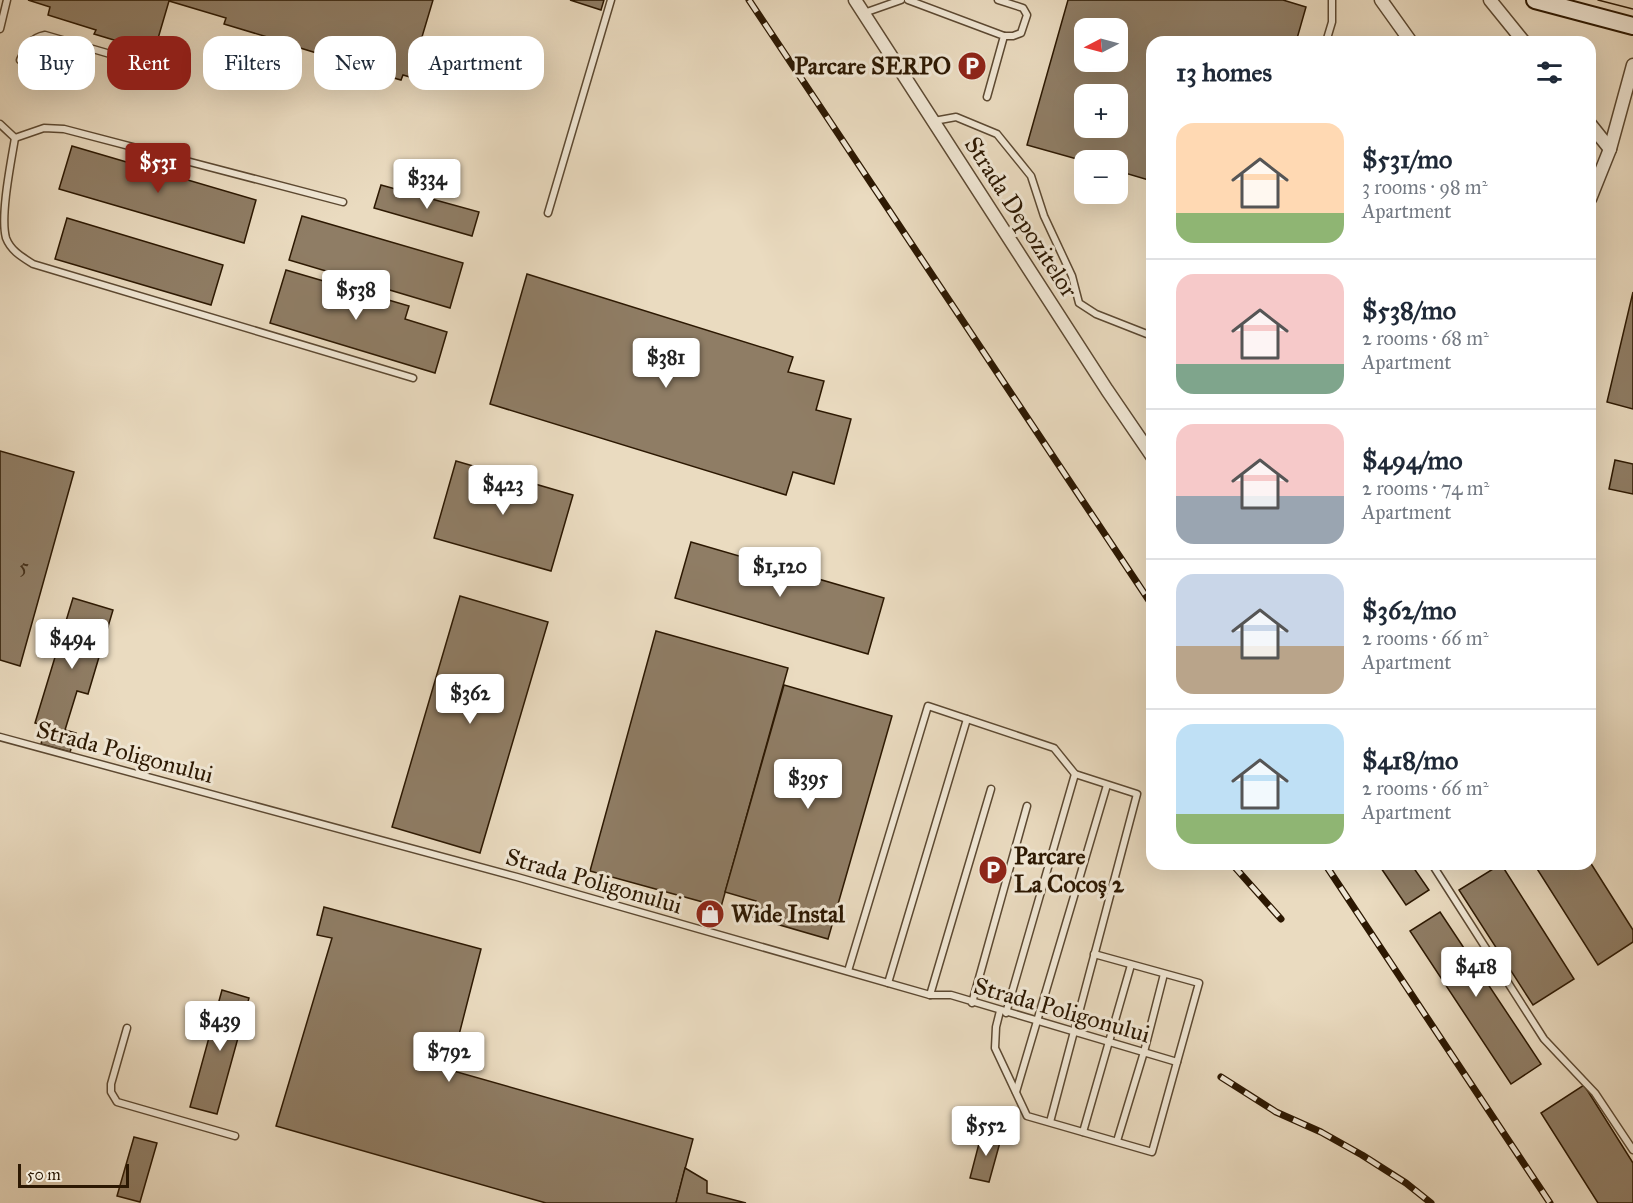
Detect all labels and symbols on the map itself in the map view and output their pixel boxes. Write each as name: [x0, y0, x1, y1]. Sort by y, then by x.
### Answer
north arrow: [1074, 18, 1128, 72]
parking icon: Parcare SERPO: [956, 50, 988, 82]
place label: Parcare SERPO: [794, 51, 951, 81]
street label: Strada Depozitelor: [958, 131, 1084, 303]
pin: $531: [122, 143, 194, 194]
pin: $334: [391, 159, 463, 210]
pin: $538: [320, 270, 392, 321]
pin: $381: [630, 338, 702, 389]
pin: $423: [467, 465, 539, 516]
pin: $1,120: [731, 547, 829, 598]
house number: 5: [19, 553, 29, 579]
pin: $494: [36, 619, 108, 670]
pin: $362: [434, 674, 506, 725]
street label: Strada Poligonului: [33, 714, 217, 790]
pin: $395: [772, 759, 844, 810]
street label: Strada Poligonului: [502, 841, 686, 921]
place label: Parcare La Cocoș 2: [1014, 841, 1125, 899]
parking icon: Parcare La Cocoș 2: [977, 854, 1009, 886]
shop icon: Wide Instal: [694, 898, 726, 930]
place label: Wide Instal: [731, 899, 845, 929]
pin: $418: [1440, 947, 1512, 998]
street label: Strada Poligonului: [970, 970, 1154, 1050]
pin: $439: [184, 1001, 256, 1052]
pin: $792: [413, 1032, 485, 1083]
pin: $552: [950, 1106, 1022, 1157]
scale bar: [18, 1161, 129, 1188]

